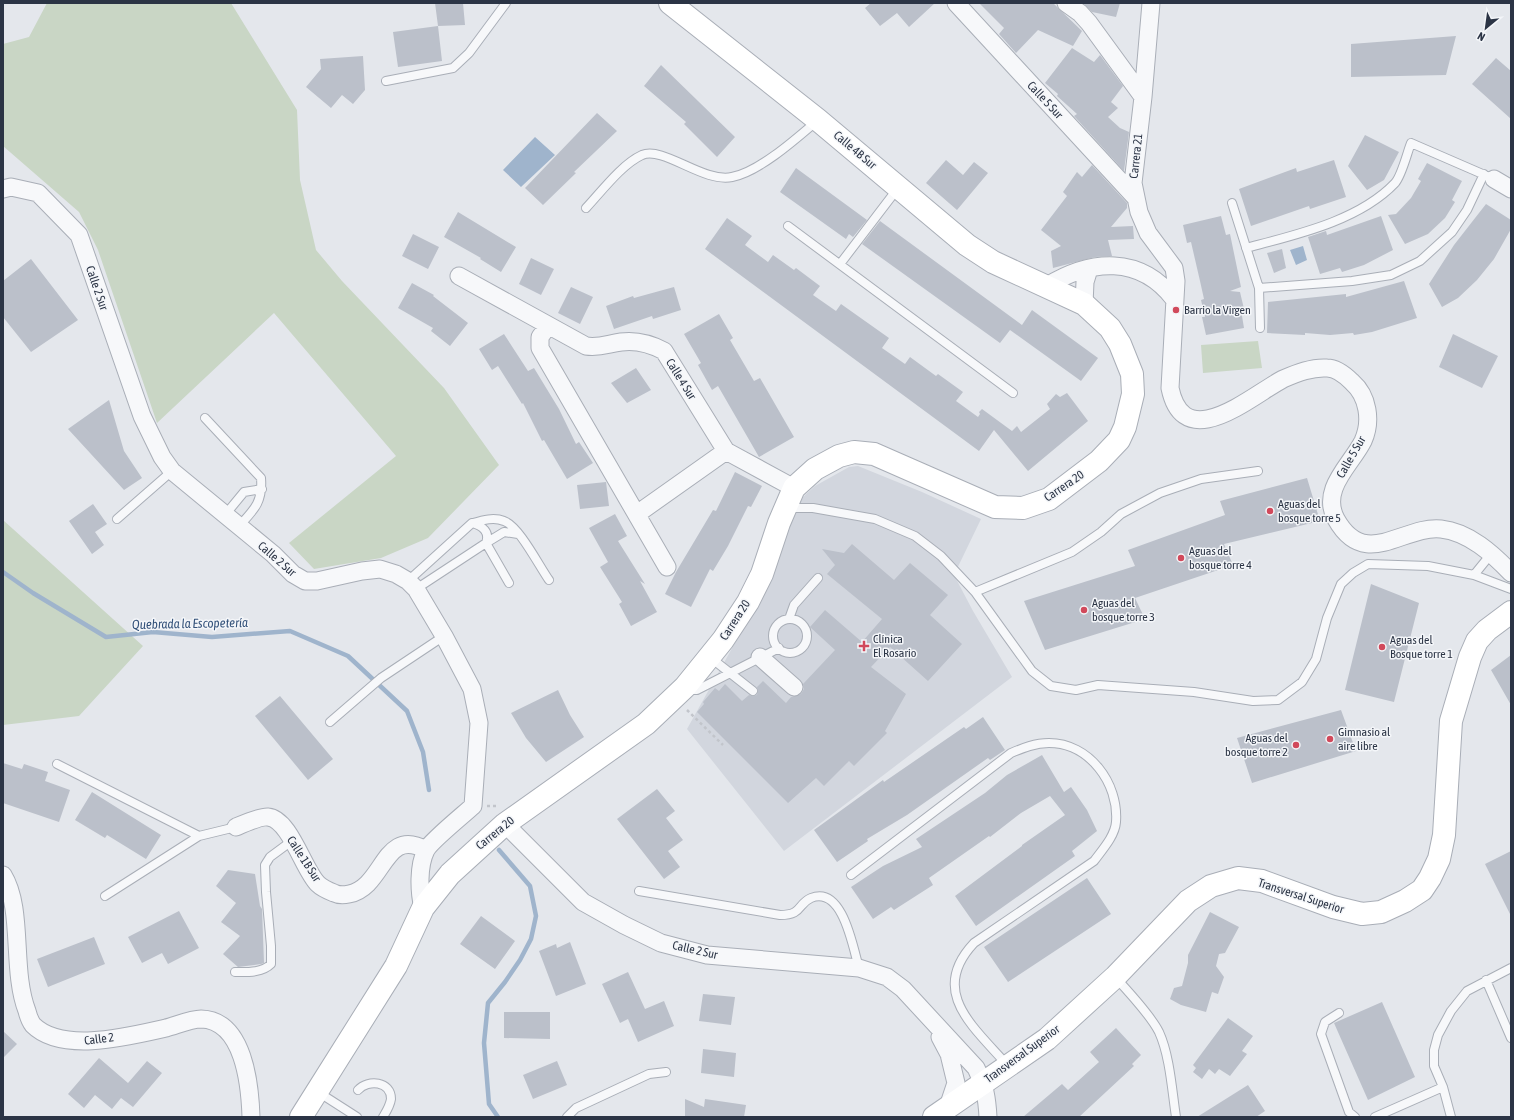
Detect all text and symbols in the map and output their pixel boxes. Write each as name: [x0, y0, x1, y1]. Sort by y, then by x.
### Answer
north arrow: [1466, 8, 1506, 48]
text: N: [1475, 30, 1487, 44]
street label: Calle 5 Sur: [1024, 78, 1066, 122]
street label: Calle 4B Sur: [831, 128, 880, 172]
street label: Carrera 21: [1127, 132, 1145, 179]
street label: Calle 2 Sur: [83, 264, 111, 312]
place label: Barrio la Virgen: [1184, 303, 1251, 317]
marker: Barrio la Virgen: [1171, 305, 1181, 315]
street label: Calle 4 Sur: [663, 356, 699, 403]
street label: Calle 5 Sur: [1333, 433, 1369, 480]
street label: Carrera 20: [1041, 467, 1087, 504]
place label: Aguas del bosque torre 5: [1278, 497, 1341, 525]
marker: Aguas del bosque torre 5: [1265, 506, 1275, 516]
street label: Calle 2 Sur: [255, 539, 299, 580]
place label: Aguas del bosque torre 4: [1189, 544, 1252, 572]
marker: Aguas del bosque torre 4: [1176, 553, 1186, 563]
place label: Aguas del bosque torre 3: [1092, 596, 1155, 624]
street label: Carrera 20: [717, 597, 753, 643]
marker: Aguas del bosque torre 3: [1079, 605, 1089, 615]
water label: Quebrada la Escopetería: [132, 615, 248, 632]
place label: Clínica El Rosario: [873, 632, 917, 660]
place label: Aguas del Bosque torre 1: [1390, 633, 1453, 661]
marker: Clínica El Rosario: [858, 640, 870, 652]
marker: Aguas del Bosque torre 1: [1377, 642, 1387, 652]
place label: Gimnasio al aire libre: [1338, 725, 1391, 753]
place label: Aguas del bosque torre 2: [1225, 731, 1289, 759]
marker: Gimnasio al aire libre: [1325, 734, 1335, 744]
marker: Aguas del bosque torre 2: [1291, 740, 1301, 750]
street label: Carrera 20: [473, 813, 517, 853]
street label: Calle 1B Sur: [284, 834, 324, 885]
street label: Transversal Superior: [1256, 876, 1346, 917]
street label: Calle 2 Sur: [671, 938, 719, 962]
street label: Transversal Superior: [982, 1022, 1063, 1086]
street label: Calle 2: [83, 1030, 115, 1048]

